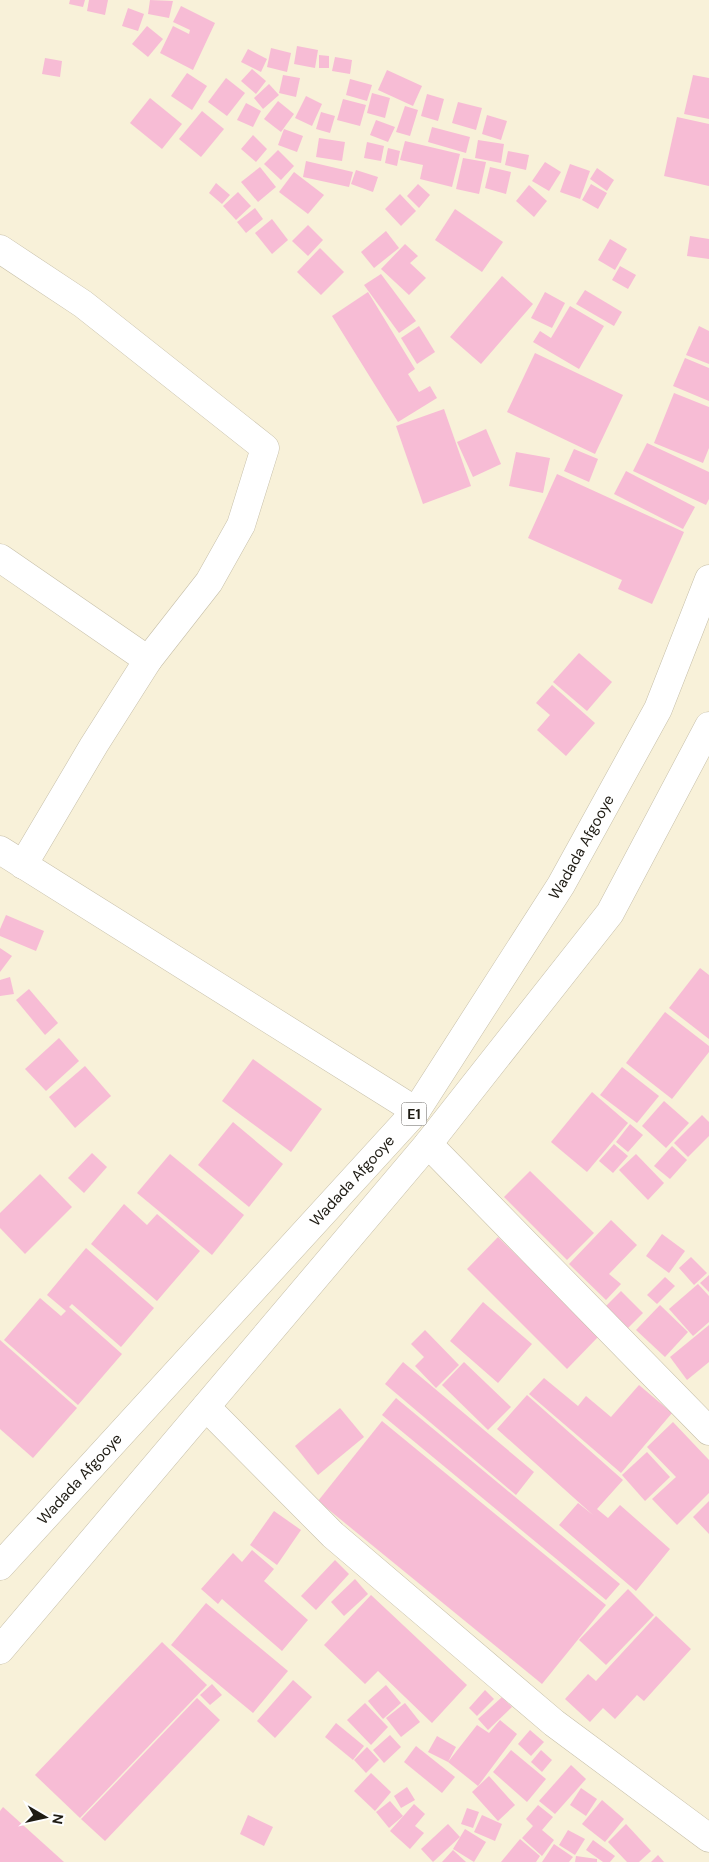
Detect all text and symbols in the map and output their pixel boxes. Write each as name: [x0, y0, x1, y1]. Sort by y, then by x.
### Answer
street label: Wadada Afgooye: [544, 791, 619, 903]
road number: E1: [402, 1102, 426, 1126]
street label: Wadada Afgooye: [305, 1131, 399, 1231]
street label: Wadada Afgooye: [33, 1429, 126, 1529]
north arrow: [20, 1792, 70, 1842]
text: N: [48, 1813, 68, 1825]

